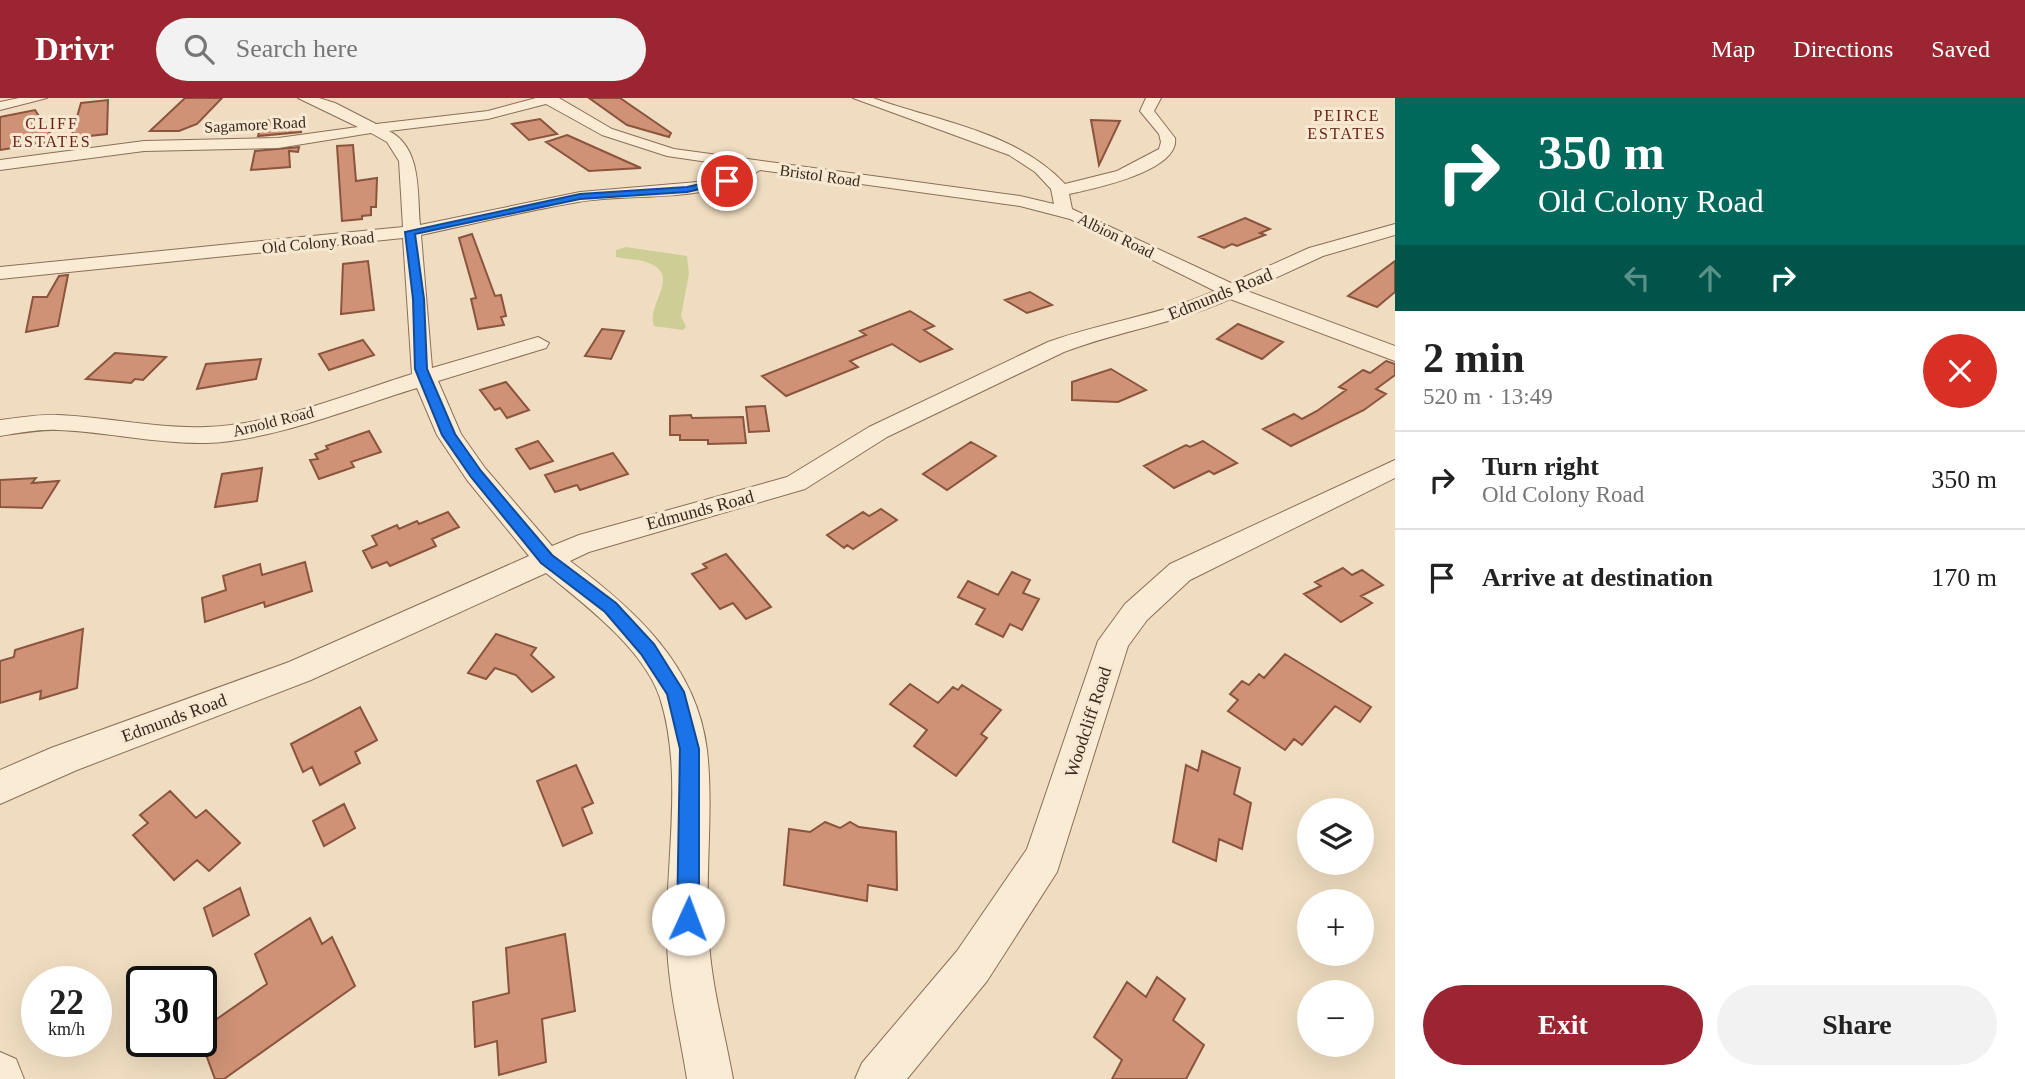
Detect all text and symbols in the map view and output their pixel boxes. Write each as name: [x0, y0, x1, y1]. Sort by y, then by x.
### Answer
search box: [156, 18, 646, 81]
icon: search: [180, 30, 218, 68]
text: Drivr: [35, 31, 114, 67]
text: Search here: [236, 34, 358, 63]
text: Map: [1711, 36, 1755, 62]
text: Directions: [1793, 36, 1893, 62]
text: Saved: [1931, 36, 1990, 62]
district label: PEIRCE ESTATES: [1307, 107, 1387, 142]
street label: Sagamore Road: [204, 113, 306, 137]
district label: CLIFF ESTATES: [12, 115, 92, 150]
text: 350 m: [1538, 125, 1665, 180]
icon: right: [1423, 126, 1514, 217]
pin: [697, 151, 757, 211]
street label: Bristol Road: [778, 161, 861, 190]
icon: arrive: [708, 162, 746, 200]
text: Old Colony Road: [1538, 183, 1764, 219]
street label: Albion Road: [1075, 210, 1156, 261]
street label: Old Colony Road: [261, 228, 375, 258]
icon: left: [1618, 259, 1656, 297]
icon: ahead: [1691, 259, 1729, 297]
icon: right: [1764, 259, 1802, 297]
street label: Edmunds Road: [1165, 264, 1275, 324]
button: close: [1923, 334, 1997, 408]
text: 2 min: [1423, 335, 1525, 381]
text: 520 m · 13:49: [1423, 384, 1553, 409]
street label: Arnold Road: [231, 403, 315, 440]
text: Turn right: [1482, 452, 1599, 481]
icon: right: [1423, 461, 1461, 499]
text: 350 m: [1931, 465, 1997, 494]
text: Old Colony Road: [1482, 482, 1644, 507]
street label: Edmunds Road: [644, 486, 756, 534]
icon: arrive: [1423, 559, 1461, 597]
text: Arrive at destination: [1482, 563, 1713, 592]
text: 170 m: [1931, 563, 1997, 592]
street label: Woodcliff Road: [1061, 664, 1115, 780]
street label: Edmunds Road: [119, 690, 229, 746]
map controls: [1297, 798, 1374, 1057]
button: layers: [1297, 798, 1374, 875]
position arrow: [651, 882, 725, 956]
button: +: [1297, 889, 1374, 966]
speed limit sign: 30: [126, 966, 217, 1057]
button: −: [1297, 980, 1374, 1057]
text: 22: [49, 983, 84, 1022]
button: Exit: [1423, 985, 1703, 1065]
button: Share: [1717, 985, 1997, 1065]
text: km/h: [48, 1019, 85, 1039]

